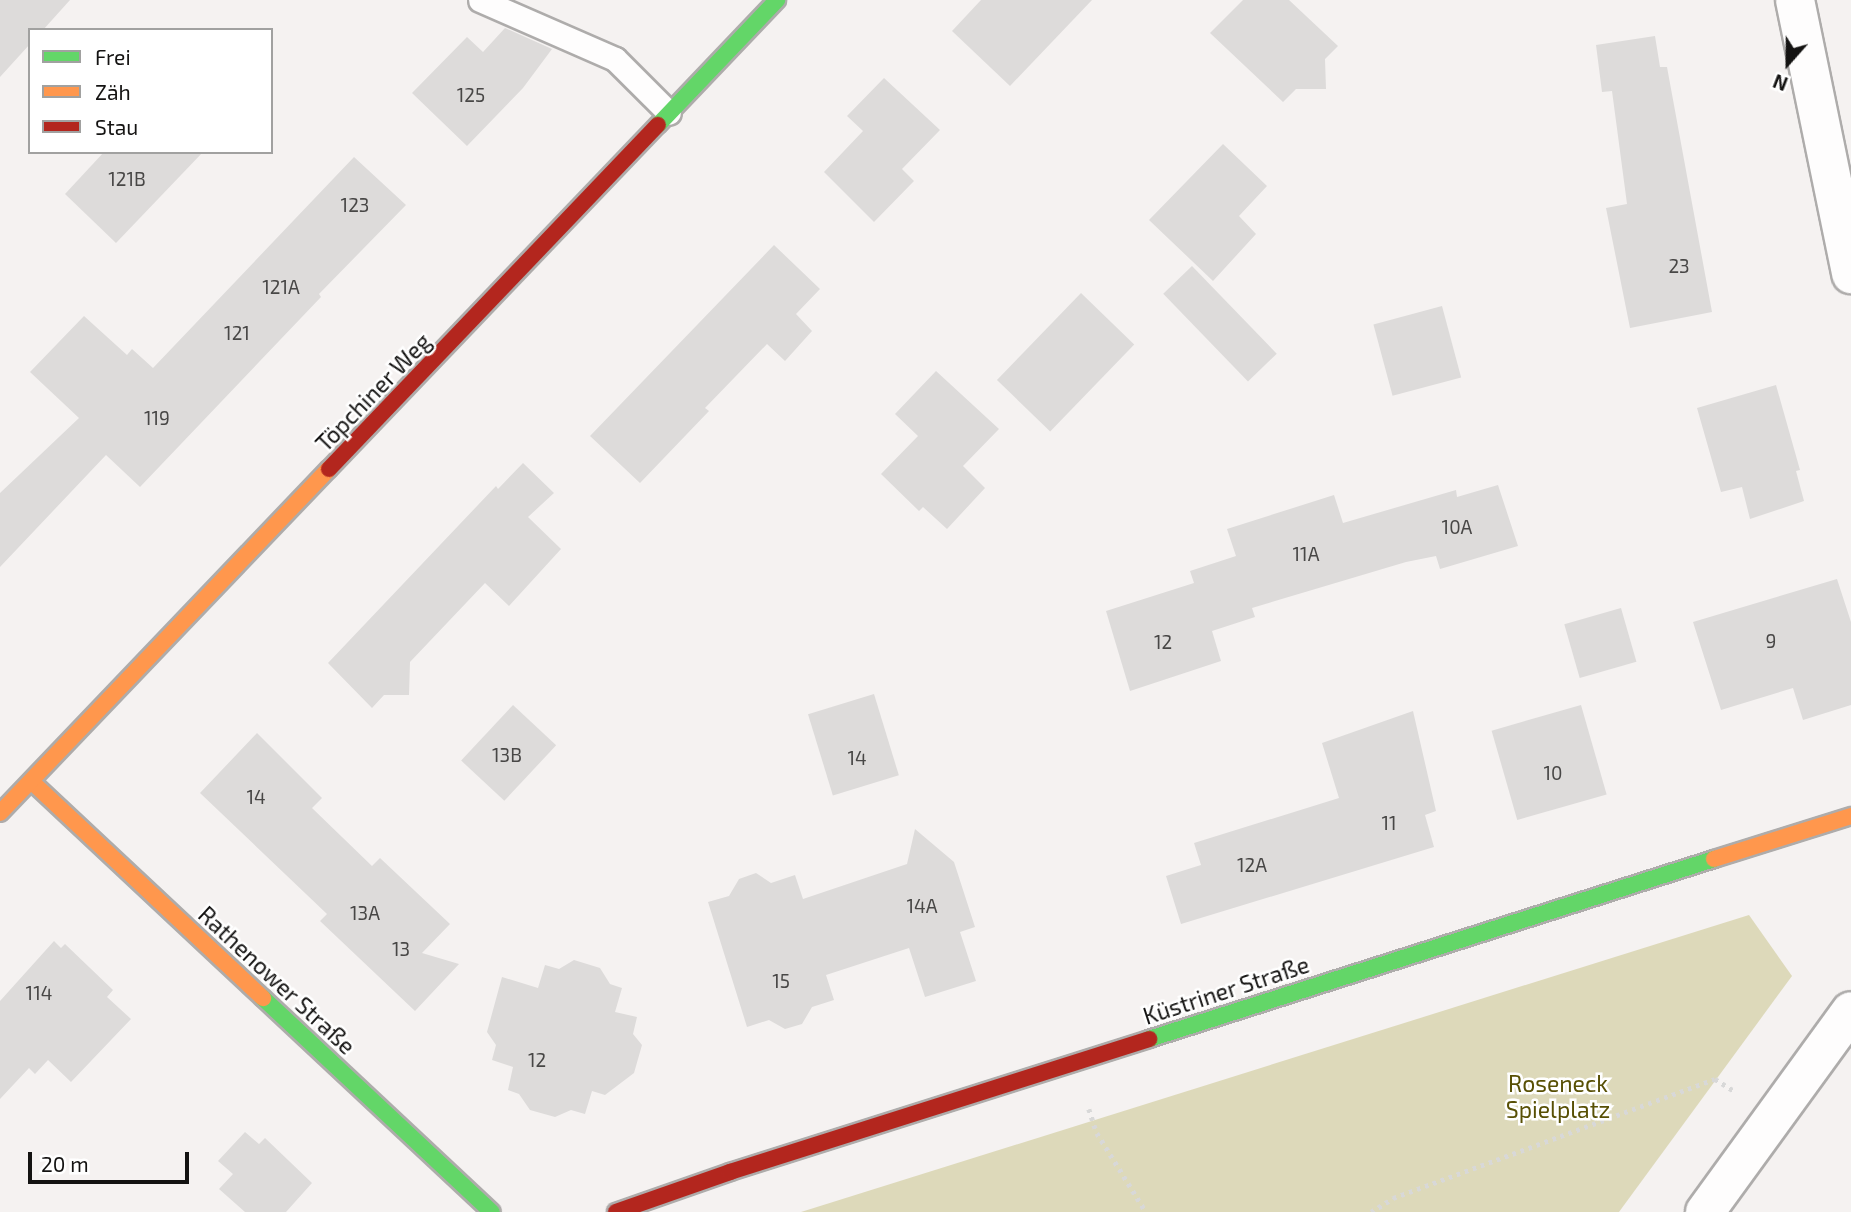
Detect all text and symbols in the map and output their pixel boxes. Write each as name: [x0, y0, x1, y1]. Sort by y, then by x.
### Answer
legend: [28, 28, 273, 154]
north arrow: [1753, 28, 1823, 98]
text: Frei: [95, 44, 131, 69]
text: N: [1770, 70, 1791, 96]
text: Zäh: [95, 79, 131, 104]
house number: 125: [457, 84, 485, 106]
text: Stau: [95, 114, 138, 139]
house number: 121B: [108, 168, 146, 190]
house number: 123: [341, 194, 369, 216]
house number: 23: [1668, 255, 1690, 277]
house number: 121A: [262, 276, 300, 298]
house number: 121: [224, 322, 250, 344]
street label: Töpchiner Weg: [310, 327, 436, 457]
house number: 119: [144, 407, 170, 429]
house number: 10A: [1442, 516, 1472, 538]
house number: 11A: [1293, 543, 1319, 565]
house number: 9: [1766, 630, 1776, 652]
house number: 12: [1154, 631, 1172, 653]
house number: 13B: [492, 744, 522, 766]
house number: 14: [847, 747, 867, 769]
house number: 10: [1543, 762, 1563, 784]
house number: 14: [246, 786, 266, 808]
house number: 11: [1381, 812, 1397, 834]
house number: 12A: [1237, 854, 1267, 876]
house number: 14A: [906, 895, 938, 917]
street label: Rathenower Straße: [193, 900, 361, 1060]
house number: 13A: [350, 902, 380, 924]
house number: 13: [392, 938, 410, 960]
street label: Küstriner Straße: [1139, 950, 1313, 1030]
house number: 15: [772, 970, 790, 992]
house number: 114: [26, 982, 52, 1004]
house number: 12: [528, 1049, 546, 1071]
park label: Roseneck Spielplatz: [1506, 1069, 1610, 1123]
scale bar: [32, 1138, 192, 1182]
text: 20 m: [41, 1151, 89, 1176]

